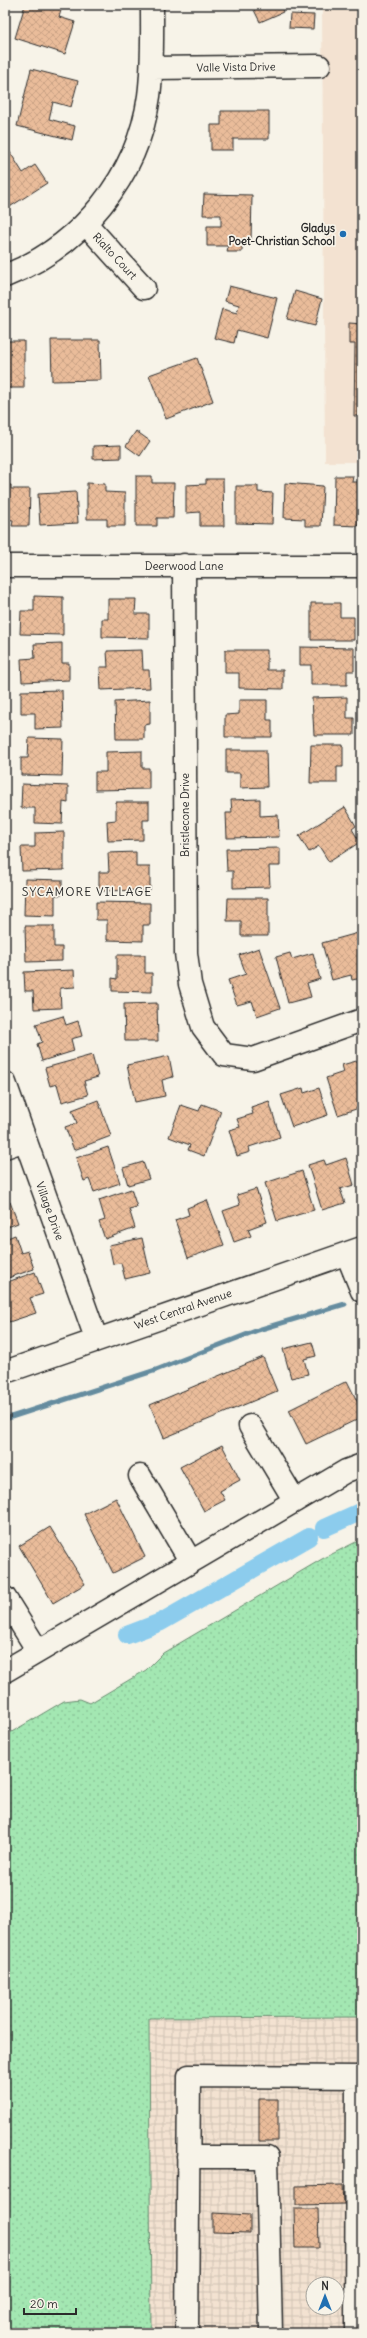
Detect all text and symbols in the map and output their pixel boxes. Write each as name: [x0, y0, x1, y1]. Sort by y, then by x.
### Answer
street label: Valle Vista Drive: [196, 59, 276, 75]
place label: Gladys Poet-Christian School: [228, 221, 335, 248]
marker: Gladys Poet-Christian School: [338, 229, 348, 239]
street label: Rialto Court: [90, 230, 140, 282]
street label: Deerwood Lane: [145, 559, 223, 573]
street label: Bristlecone Drive: [178, 773, 192, 857]
district label: SYCAMORE VILLAGE: [22, 884, 152, 899]
street label: Village Drive: [33, 1180, 67, 1242]
street label: West Central Avenue: [132, 1286, 234, 1332]
north arrow: [305, 2276, 345, 2316]
text: N: [321, 2279, 329, 2293]
scale bar: [24, 2290, 76, 2316]
text: 20 m: [30, 2296, 58, 2311]

